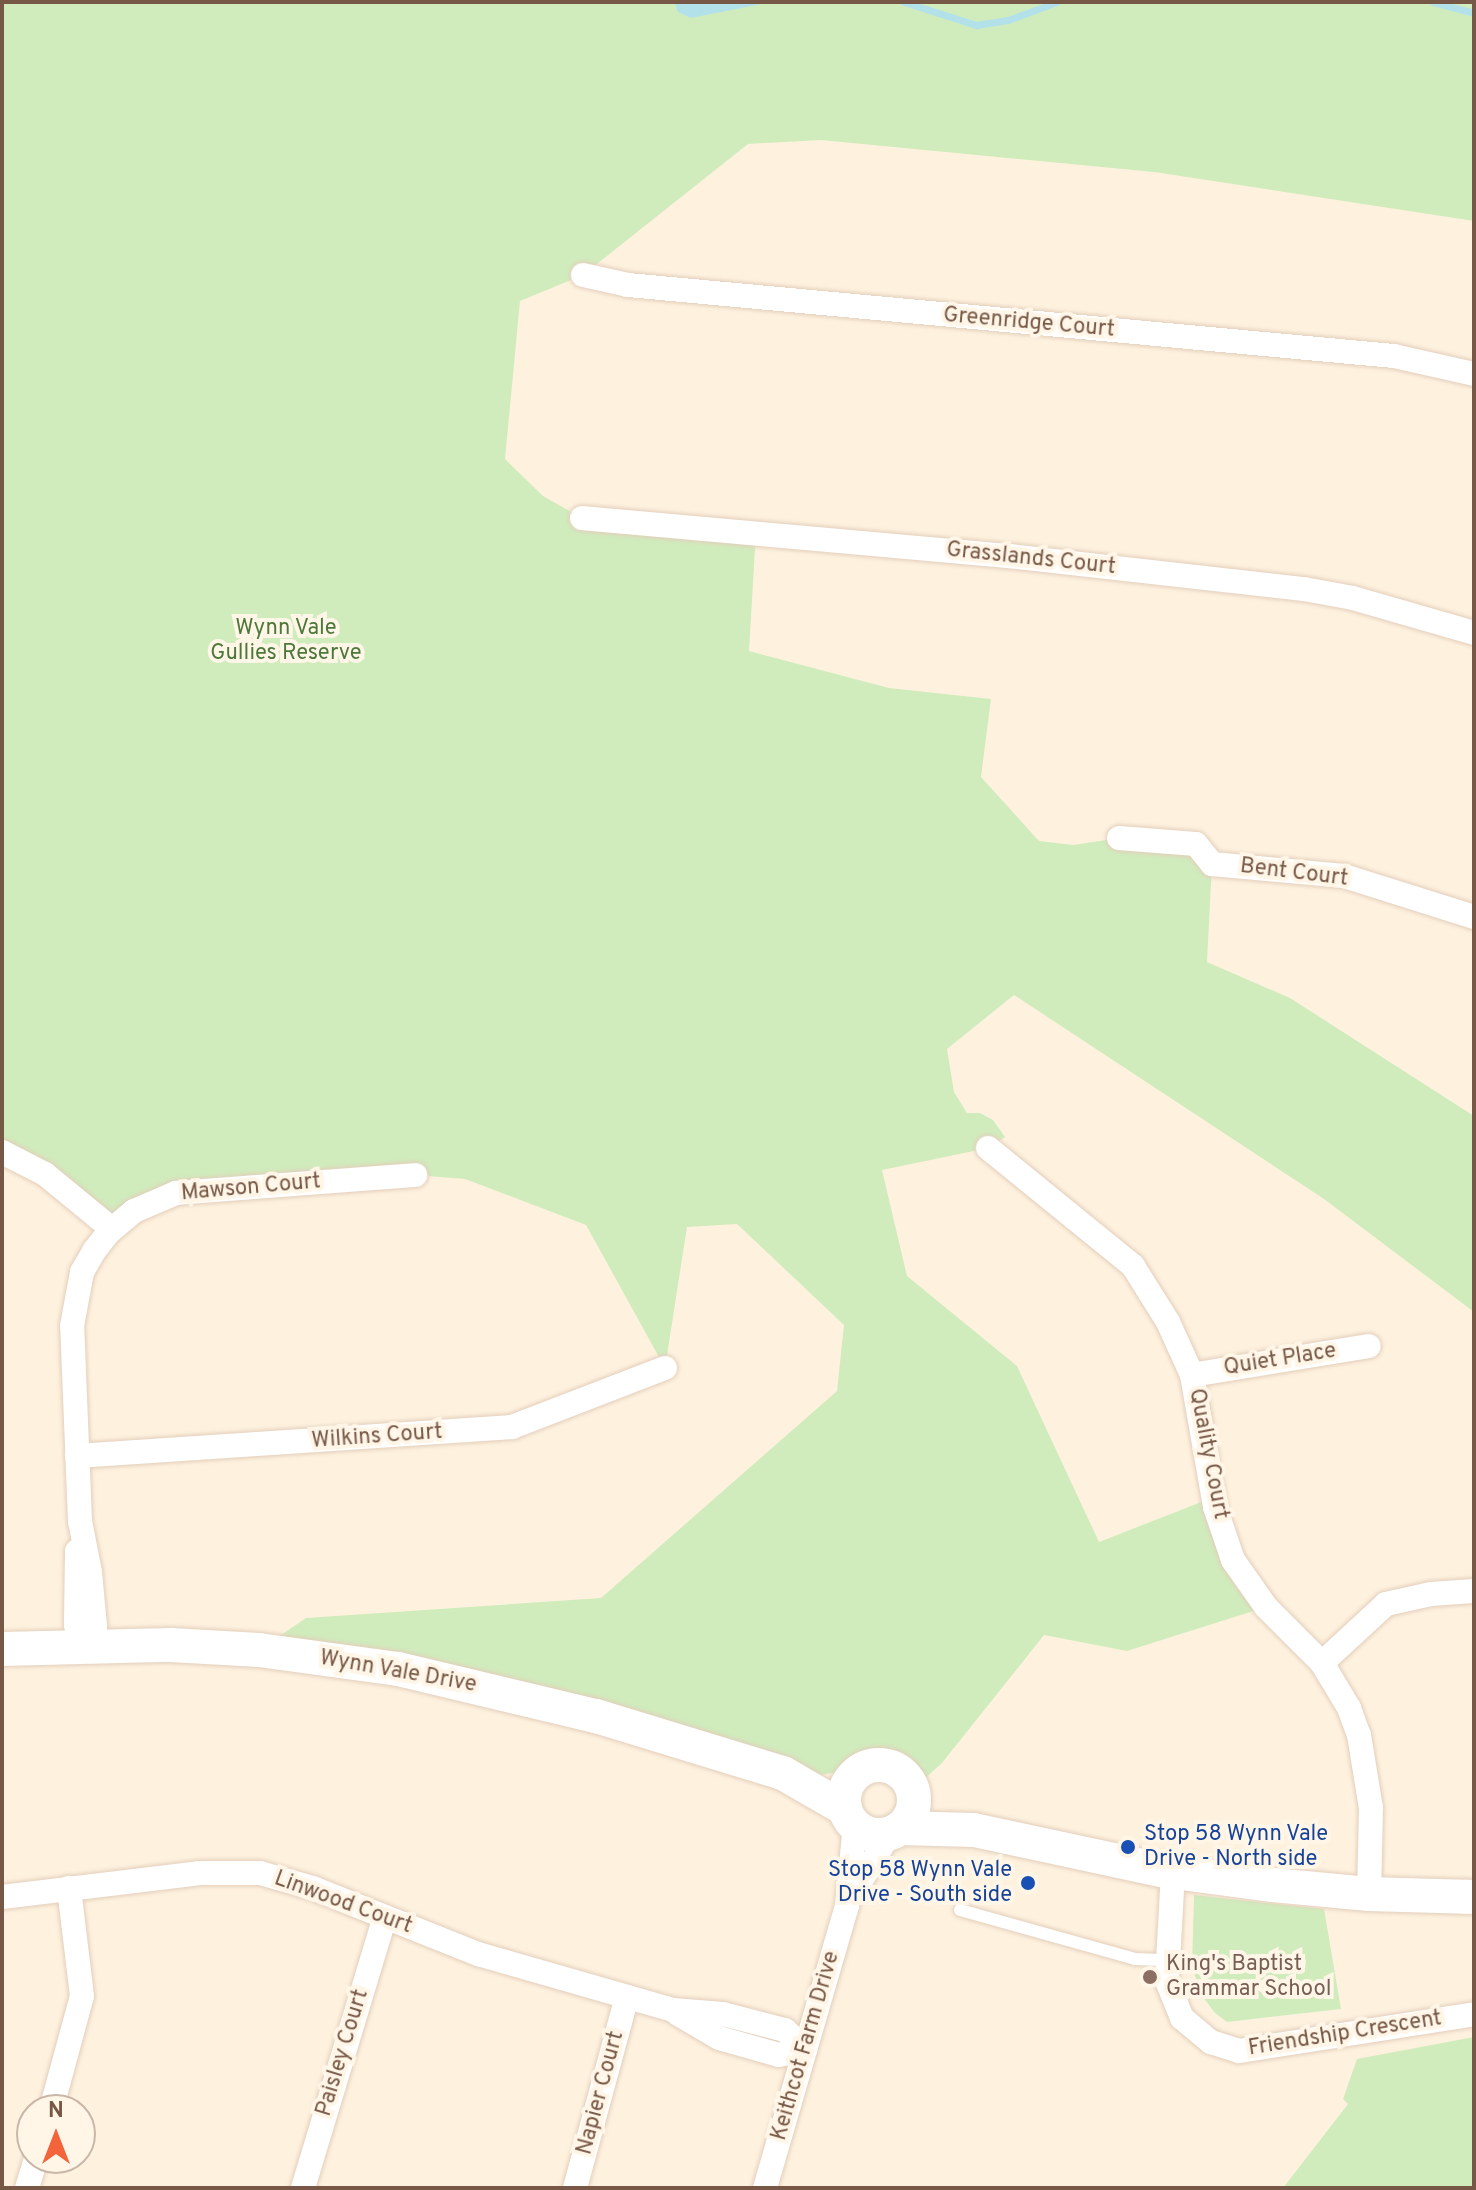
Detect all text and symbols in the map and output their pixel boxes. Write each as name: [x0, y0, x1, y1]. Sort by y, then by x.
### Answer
street label: Greenridge Court: [942, 302, 1116, 344]
street label: Grasslands Court: [945, 537, 1117, 581]
park label: Wynn Vale Gullies Reserve: [210, 615, 362, 666]
street label: Bent Court: [1239, 853, 1349, 893]
street label: Mawson Court: [180, 1169, 322, 1207]
street label: Quiet Place: [1222, 1338, 1338, 1382]
street label: Quality Court: [1182, 1386, 1234, 1522]
street label: Wilkins Court: [311, 1419, 443, 1455]
street label: Wynn Vale Drive: [317, 1645, 479, 1699]
place label: Stop 58 Wynn Vale Drive - North side: [1144, 1821, 1329, 1872]
marker: Stop 58 Wynn Vale Drive - North side: [1119, 1838, 1137, 1856]
place label: Stop 58 Wynn Vale Drive - South side: [827, 1857, 1012, 1908]
street label: Linwood Court: [270, 1866, 416, 1940]
marker: Stop 58 Wynn Vale Drive - South side: [1019, 1874, 1037, 1892]
street label: Keithcot Farm Drive: [766, 1948, 846, 2144]
place label: King's Baptist Grammar School: [1166, 1951, 1332, 2002]
marker: King's Baptist Grammar School: [1141, 1968, 1159, 1986]
street label: Paisley Court: [311, 1986, 375, 2120]
street label: Friendship Crescent: [1246, 2006, 1444, 2062]
street label: Napier Court: [572, 2028, 630, 2158]
north arrow: [16, 2094, 96, 2174]
text: N: [48, 2098, 64, 2125]

